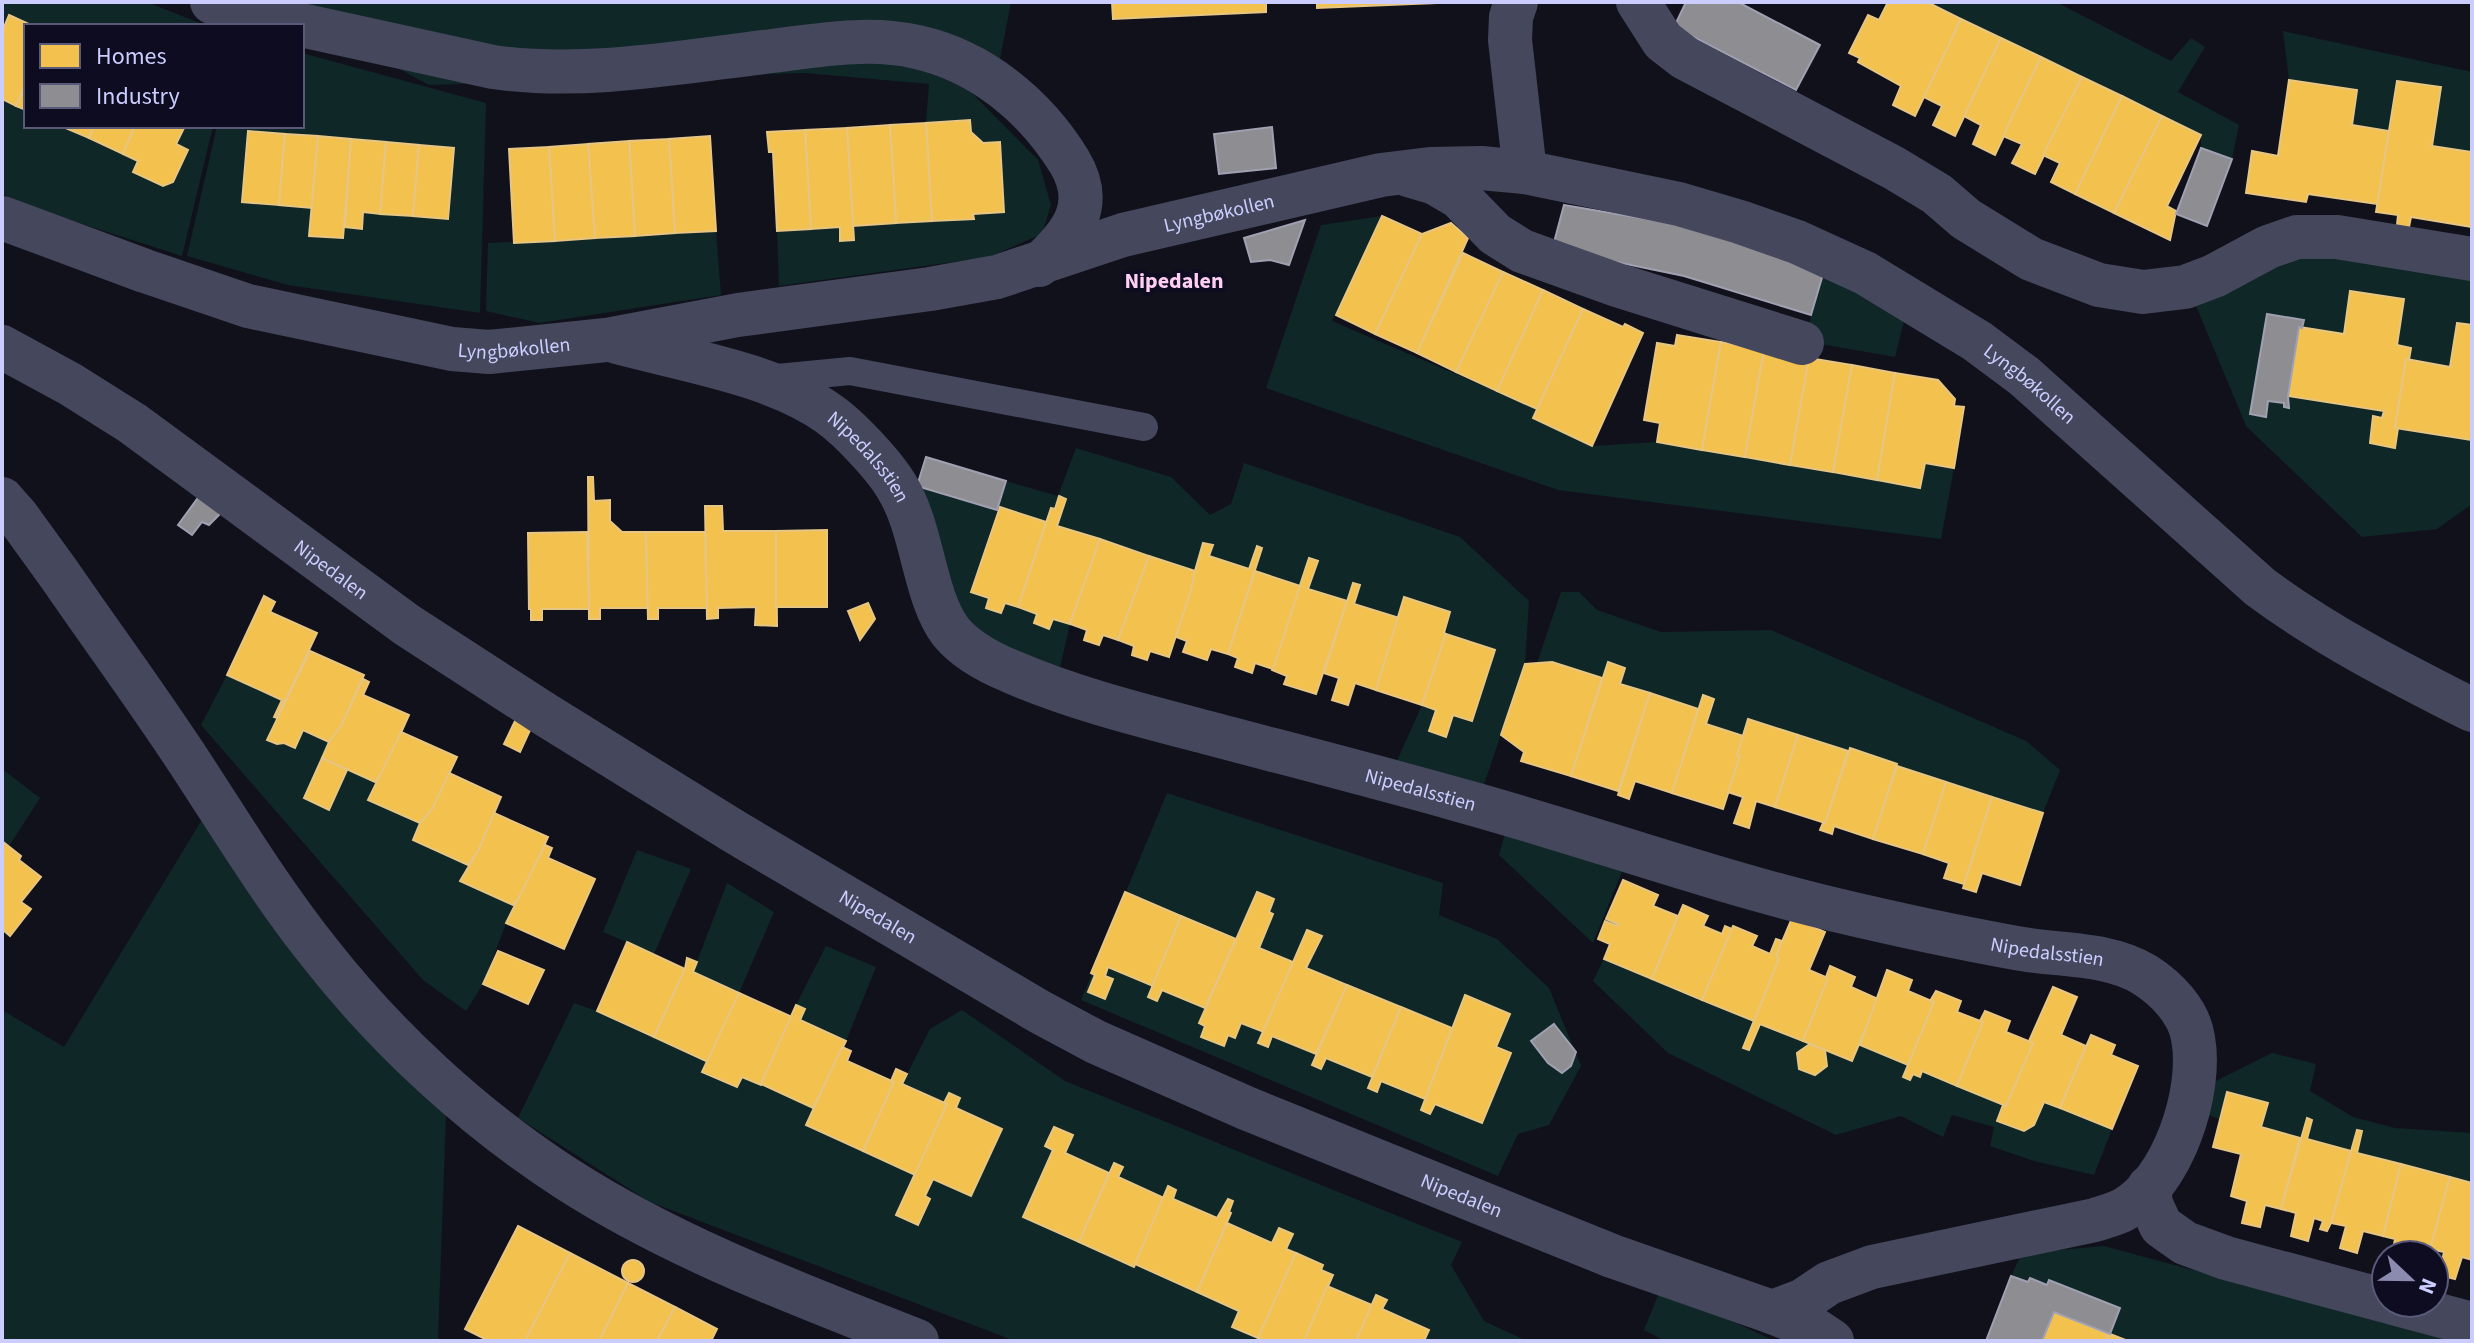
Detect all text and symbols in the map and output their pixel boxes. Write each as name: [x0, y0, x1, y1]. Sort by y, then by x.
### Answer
legend: [24, 24, 304, 128]
text: Homes: [96, 39, 167, 74]
text: Industry: [96, 79, 180, 114]
street label: Lyngbøkollen: [1161, 187, 1277, 240]
district label: Nipedalen: [1124, 265, 1224, 297]
street label: Lyngbøkollen: [457, 331, 572, 367]
street label: Lyngbøkollen: [1977, 338, 2082, 431]
street label: Nipedalsstien: [821, 405, 916, 508]
street label: Nipedalen: [288, 533, 374, 607]
street label: Nipedalsstien: [1362, 762, 1479, 819]
street label: Nipedalen: [833, 883, 922, 951]
street label: Nipedalsstien: [1988, 931, 2106, 974]
street label: Nipedalen: [1416, 1167, 1506, 1225]
north arrow: [2370, 1239, 2450, 1319]
text: N: [2410, 1273, 2445, 1299]

